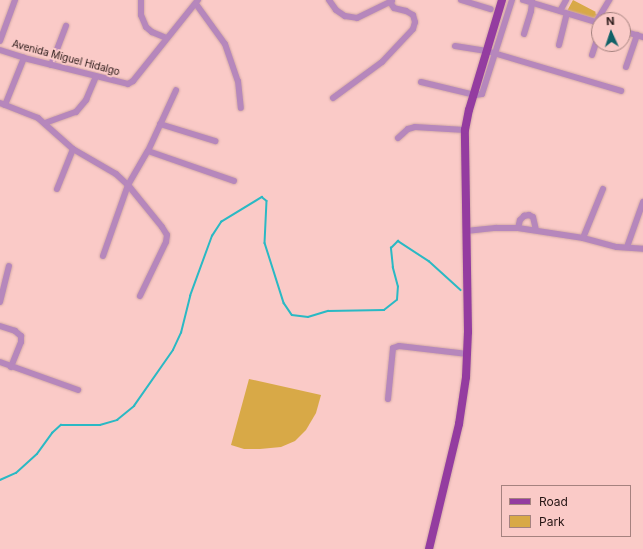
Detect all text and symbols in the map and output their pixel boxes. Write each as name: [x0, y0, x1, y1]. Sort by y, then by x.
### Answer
north arrow: [591, 12, 631, 52]
text: N: [606, 14, 615, 28]
street label: Avenida Miguel Hidalgo: [11, 38, 121, 78]
legend: [501, 485, 631, 537]
text: Road: [539, 494, 568, 509]
text: Park: [539, 514, 565, 529]

